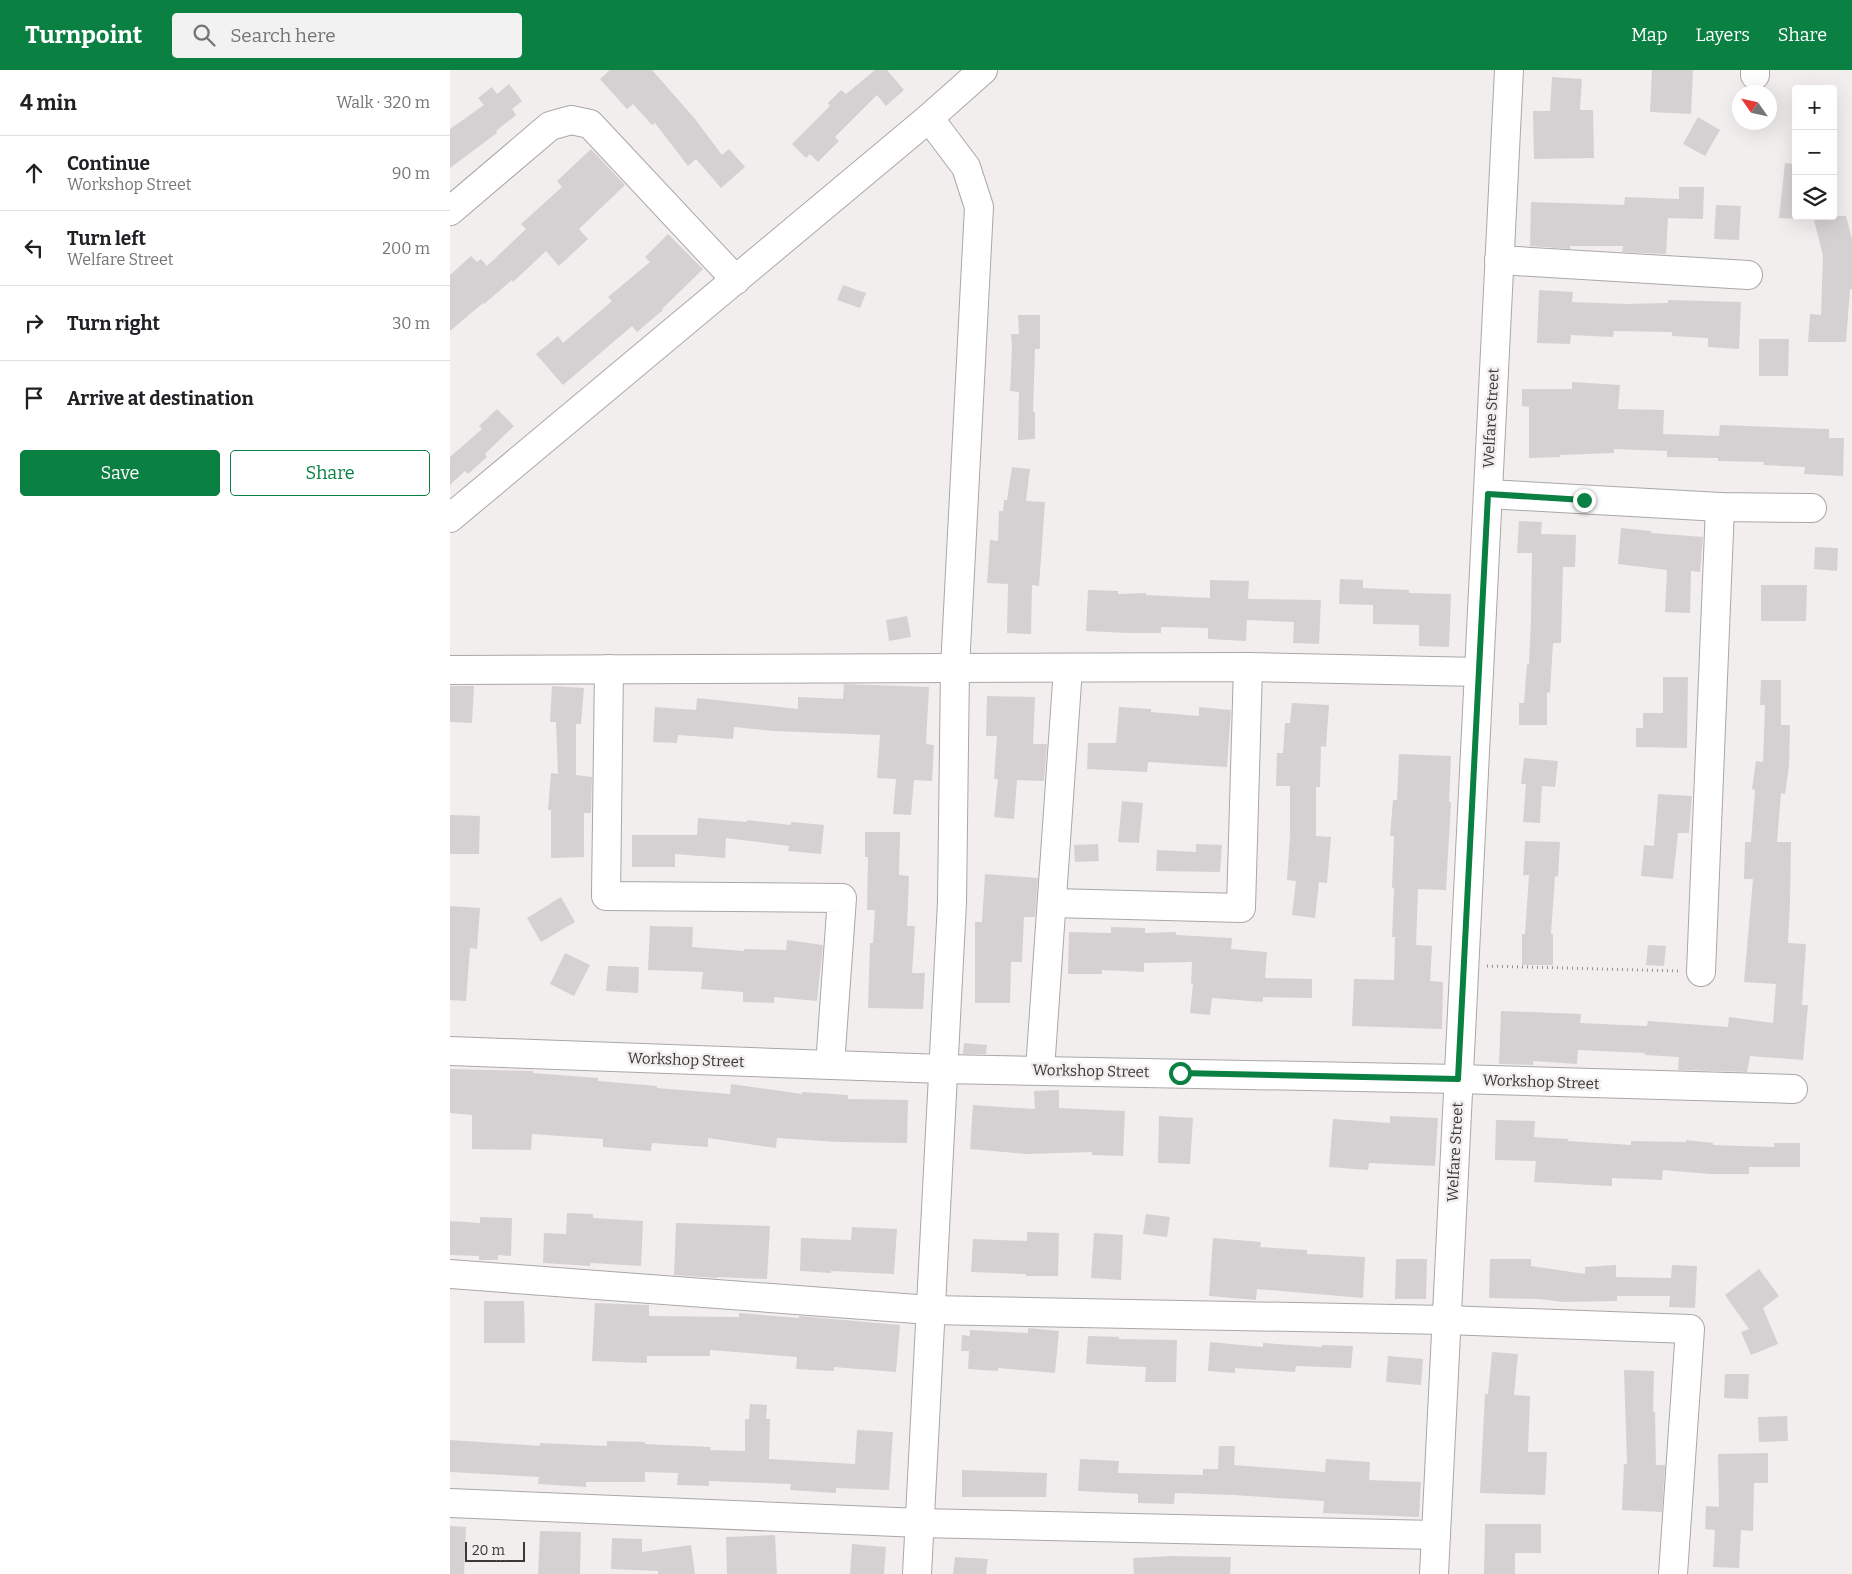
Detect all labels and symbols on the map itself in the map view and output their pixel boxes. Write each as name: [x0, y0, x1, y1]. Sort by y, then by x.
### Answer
north arrow: [1732, 85, 1777, 130]
street label: Welfare Street: [1479, 367, 1503, 468]
route end: [1573, 489, 1596, 512]
street label: Workshop Street: [627, 1049, 745, 1071]
street label: Workshop Street: [1032, 1061, 1150, 1081]
route start: [1169, 1062, 1192, 1085]
street label: Workshop Street: [1482, 1071, 1600, 1093]
street label: Welfare Street: [1443, 1101, 1467, 1202]
scale bar: [465, 1539, 525, 1562]

